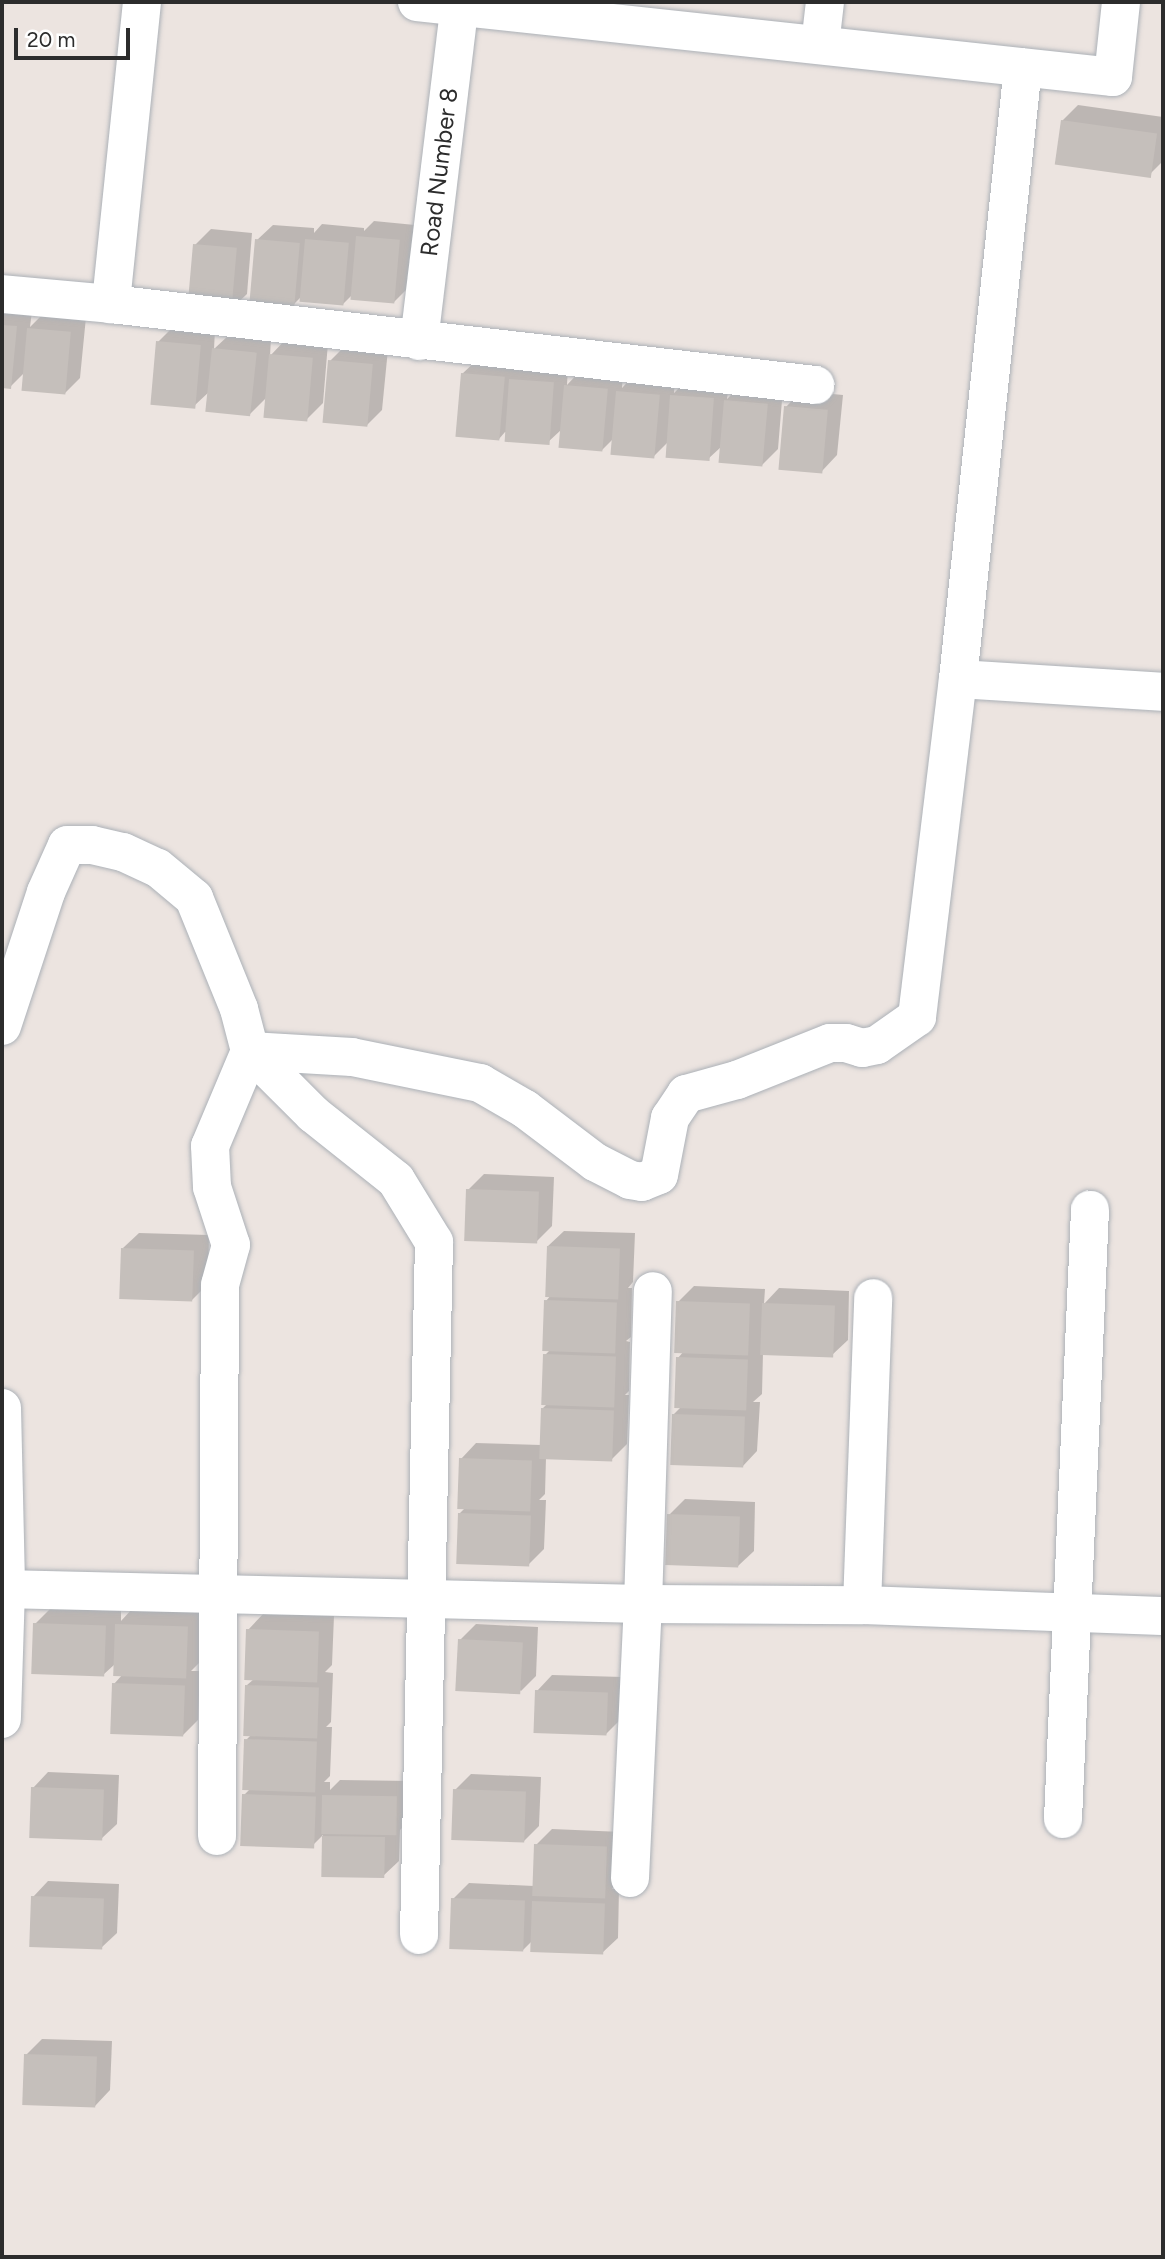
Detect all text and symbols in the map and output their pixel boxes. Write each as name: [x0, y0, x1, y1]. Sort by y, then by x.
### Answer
scale bar: [18, 14, 133, 58]
text: 20 m: [27, 27, 75, 52]
street label: Road Number 8: [414, 86, 464, 258]

